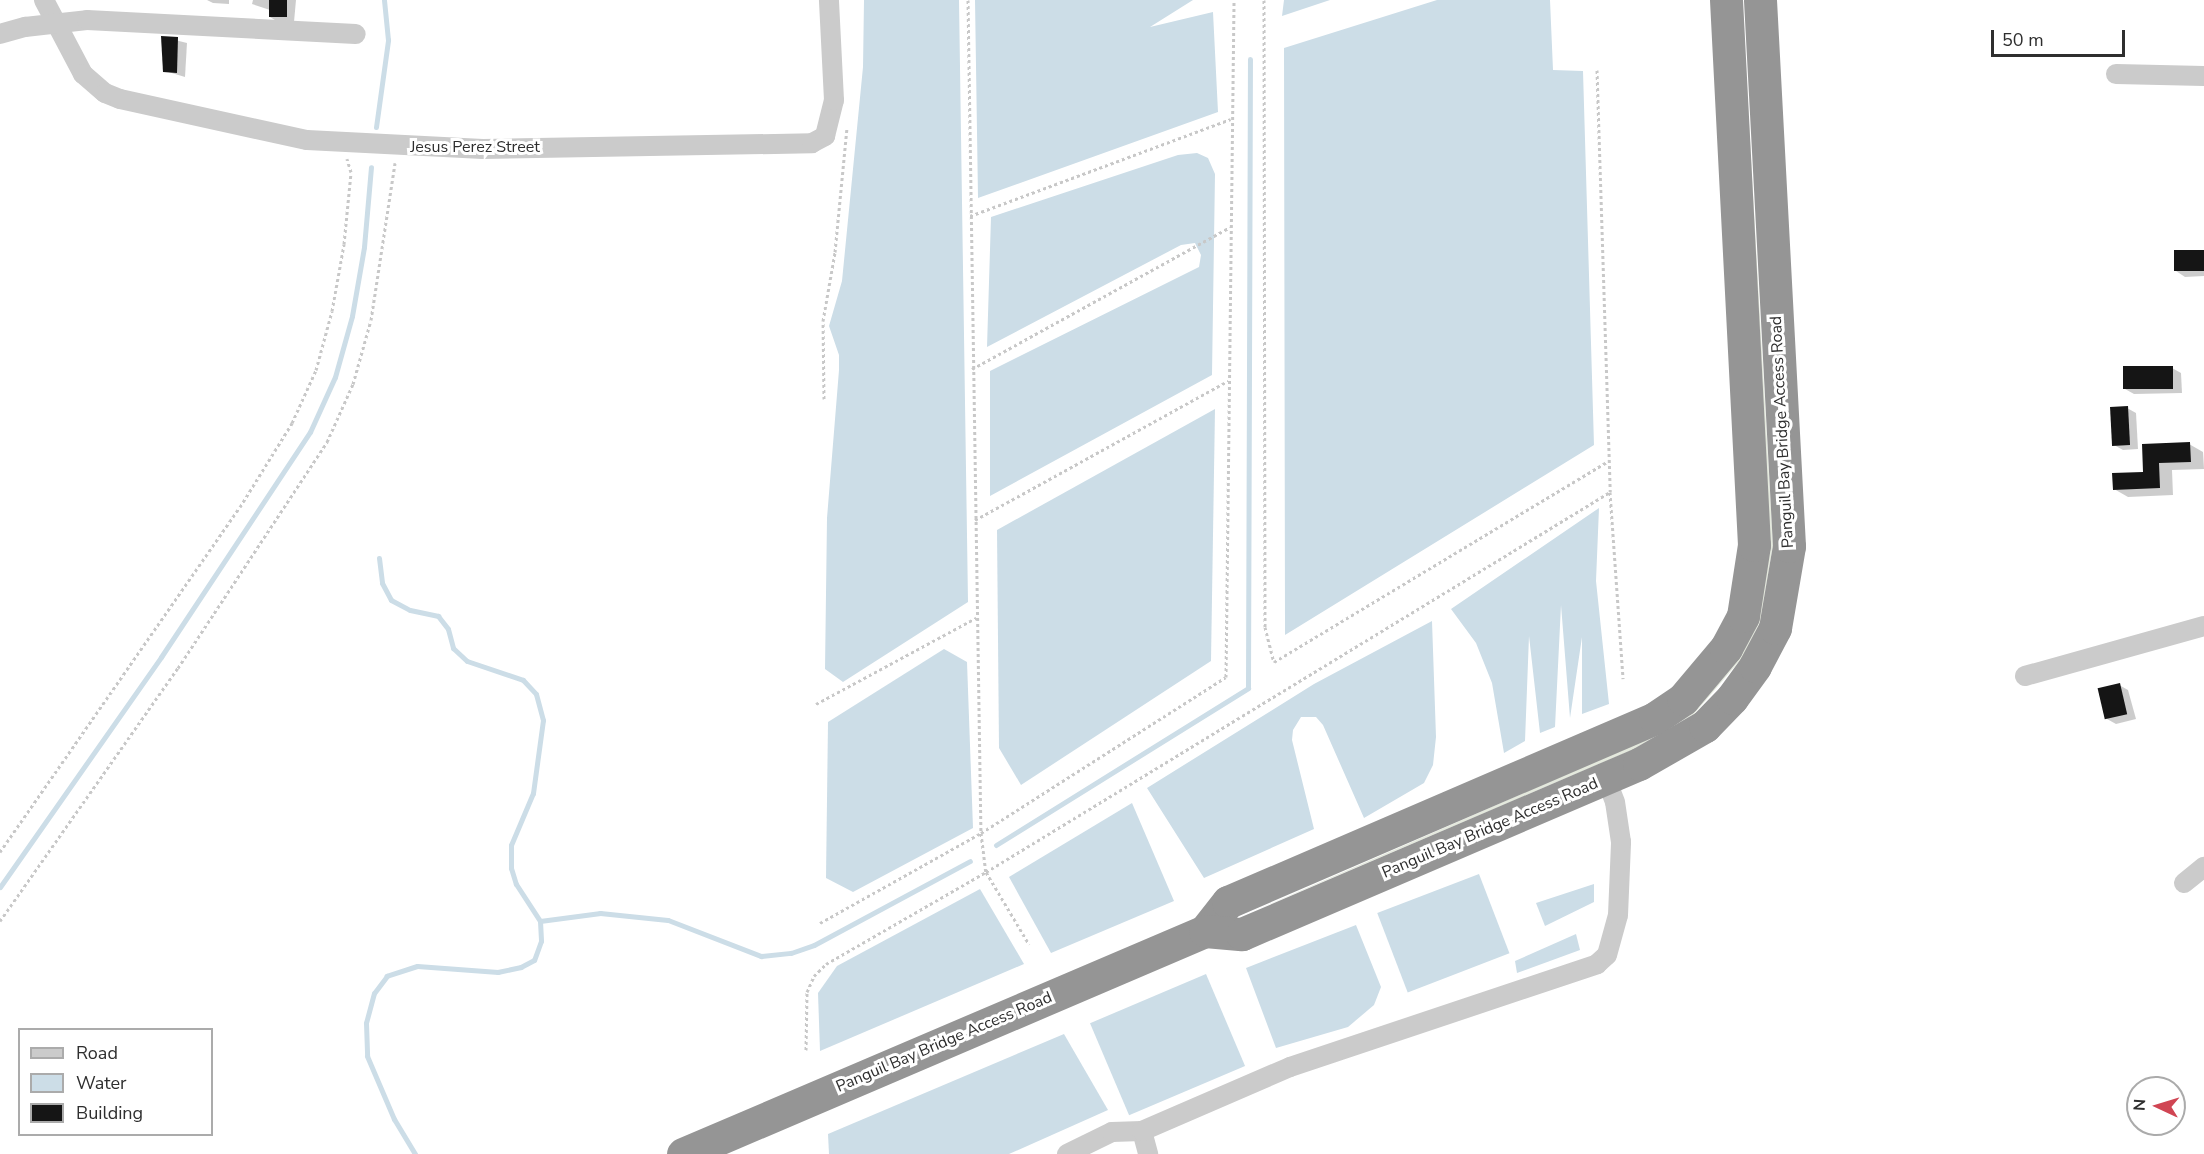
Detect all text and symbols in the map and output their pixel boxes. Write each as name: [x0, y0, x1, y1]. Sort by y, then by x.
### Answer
scale bar: [1994, 18, 2128, 56]
text: 50 m: [2002, 28, 2044, 52]
street label: Jesus Perez Street: [410, 137, 540, 157]
street label: Panguil Bay Bridge Access Road: [1766, 315, 1798, 549]
street label: Panguil Bay Bridge Access Road: [1379, 774, 1601, 882]
street label: Panguil Bay Bridge Access Road: [833, 988, 1055, 1096]
legend: [18, 1028, 213, 1136]
text: Road: [76, 1041, 118, 1065]
text: Water: [76, 1071, 127, 1095]
north arrow: [2126, 1076, 2186, 1136]
text: N: [2129, 1098, 2151, 1112]
text: Building: [76, 1101, 143, 1125]

